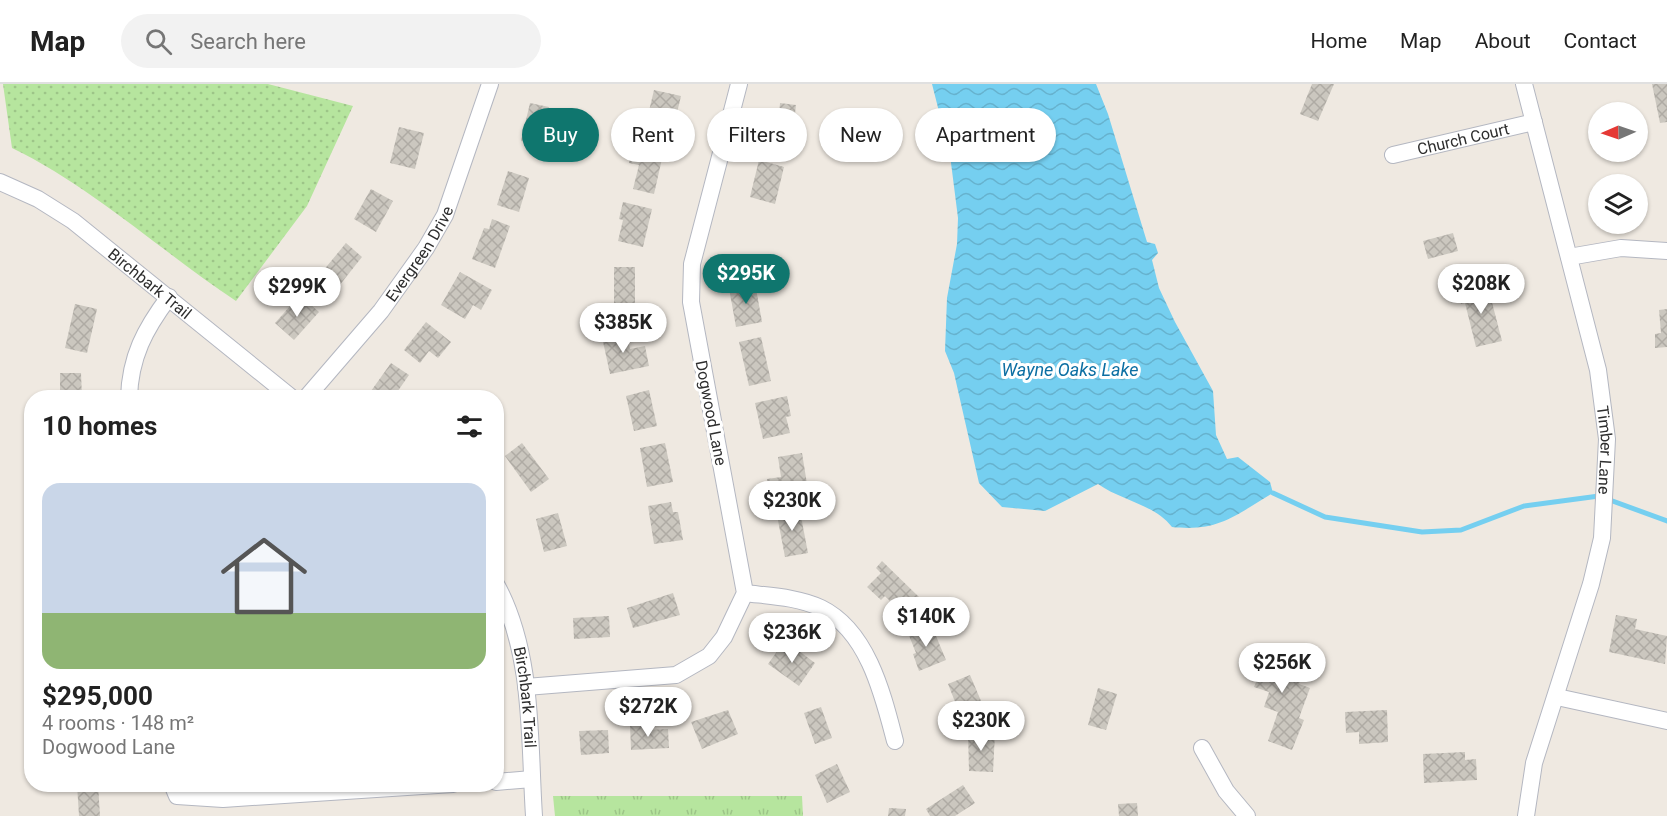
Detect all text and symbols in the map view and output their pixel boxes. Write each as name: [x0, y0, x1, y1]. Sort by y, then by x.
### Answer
search box: [121, 14, 541, 68]
text: Map: [30, 25, 85, 58]
icon: search: [142, 25, 175, 58]
text: Search here: [190, 29, 306, 54]
text: Home: [1311, 29, 1367, 53]
text: Map: [1400, 29, 1442, 53]
text: About: [1475, 29, 1531, 53]
text: Contact: [1564, 29, 1637, 53]
north arrow: [1588, 102, 1648, 162]
map controls: [1588, 102, 1648, 234]
chip: Buy: [522, 108, 599, 162]
chip: Rent: [611, 108, 695, 162]
chip: Filters: [707, 108, 807, 162]
chip: New: [819, 108, 903, 162]
chip: Apartment: [915, 108, 1056, 162]
street label: Church Court: [1415, 119, 1511, 159]
button: layers: [1588, 174, 1648, 234]
street label: Evergreen Drive: [381, 204, 457, 305]
street label: Birchbark Trail: [104, 244, 196, 323]
pin: $295K: [704, 254, 788, 305]
text: $295K: [717, 261, 775, 285]
pin: $208K: [1439, 264, 1523, 315]
pin: $299K: [255, 267, 339, 318]
text: $208K: [1452, 271, 1510, 295]
text: $299K: [268, 274, 326, 298]
pin: $385K: [581, 303, 665, 354]
text: $385K: [594, 310, 652, 334]
street label: Dogwood Lane: [692, 359, 730, 467]
water label: Wayne Oaks Lake: [1002, 359, 1138, 380]
street label: Timber Lane: [1593, 405, 1617, 495]
icon: filters: [453, 410, 486, 443]
text: 10 homes: [42, 411, 157, 441]
pin: $230K: [750, 481, 834, 532]
text: $230K: [763, 488, 821, 512]
icon: home: [210, 522, 318, 630]
pin: $140K: [884, 597, 968, 648]
text: $140K: [897, 604, 955, 628]
pin: $236K: [750, 613, 834, 664]
text: $236K: [763, 620, 821, 644]
pin: $256K: [1240, 643, 1324, 694]
street label: Birchbark Trail: [510, 645, 540, 748]
text: $256K: [1253, 650, 1311, 674]
text: $295,000: [42, 681, 153, 711]
pin: $272K: [606, 687, 690, 738]
text: $272K: [619, 694, 677, 718]
pin: $230K: [939, 701, 1023, 752]
text: $230K: [952, 708, 1010, 732]
text: 4 rooms · 148 m²: [42, 711, 194, 735]
text: Dogwood Lane: [42, 735, 175, 759]

